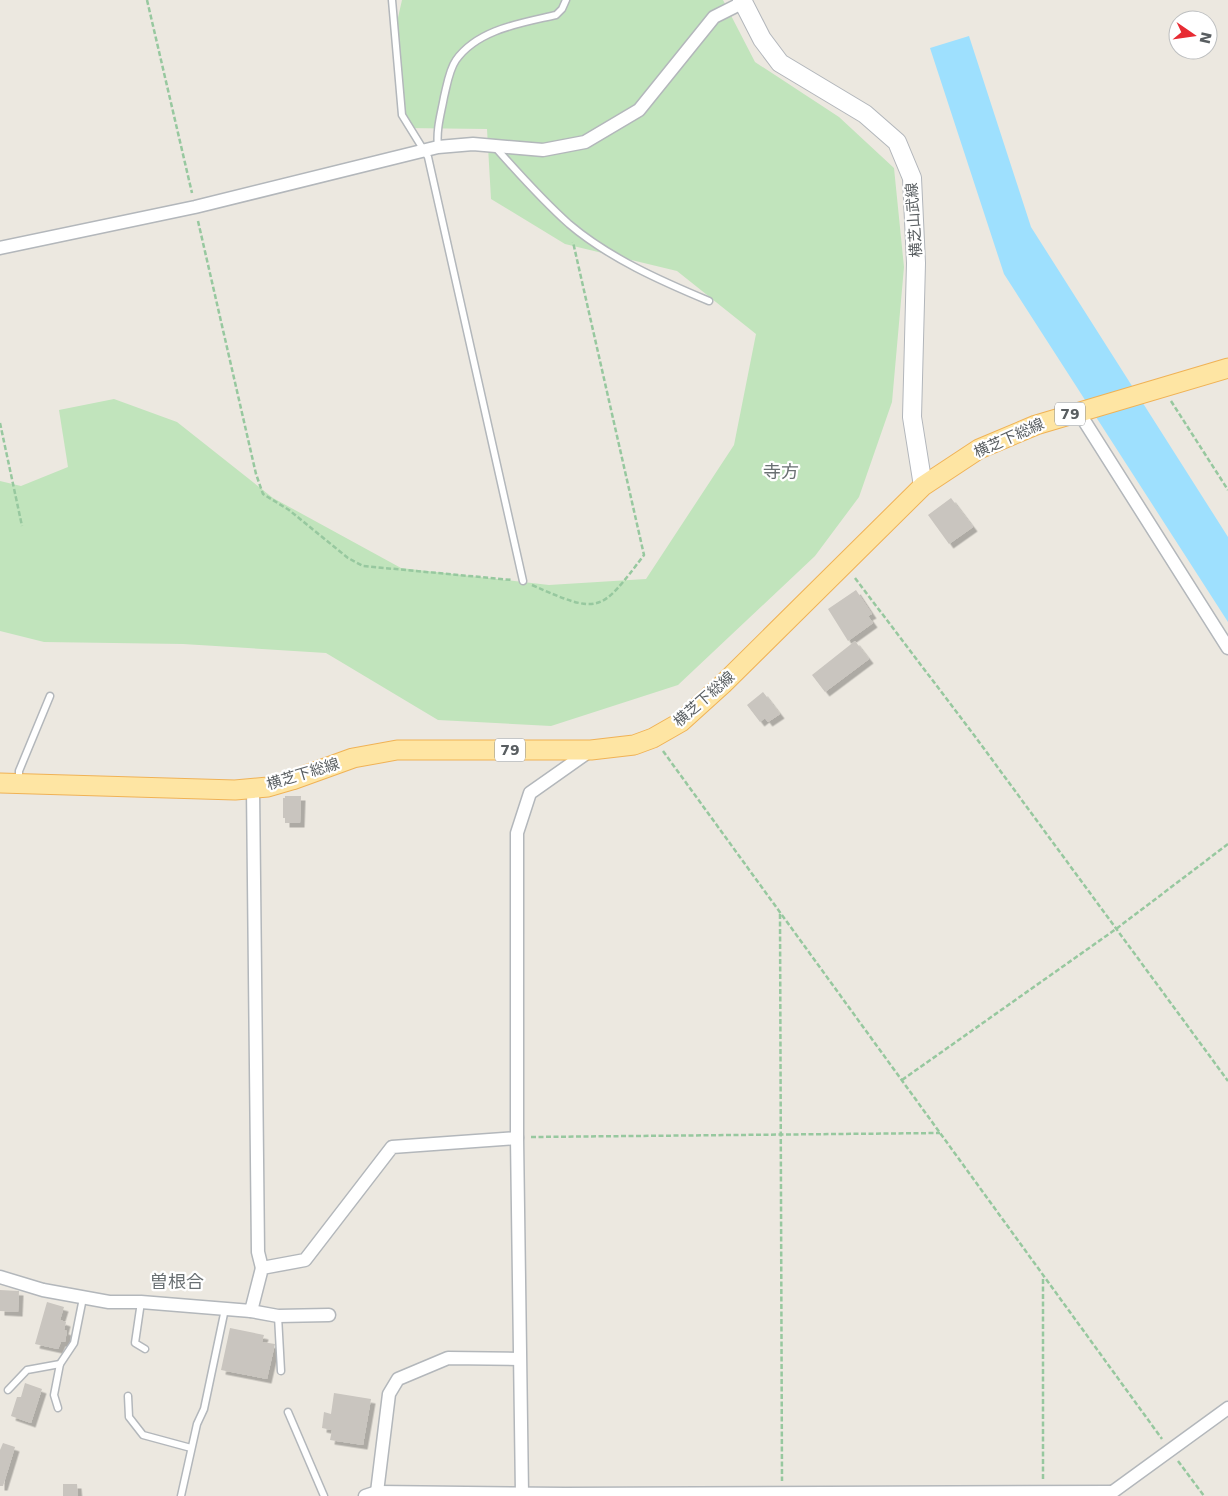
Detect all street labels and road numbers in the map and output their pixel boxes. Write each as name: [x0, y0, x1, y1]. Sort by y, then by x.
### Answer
street label: 横芝山武線: [902, 182, 926, 258]
road number: 79: [1055, 402, 1085, 426]
street label: 横芝下総線: [971, 415, 1047, 461]
street label: 横芝下総線: [670, 668, 738, 730]
road number: 79: [495, 738, 525, 762]
street label: 横芝下総線: [264, 754, 342, 794]

